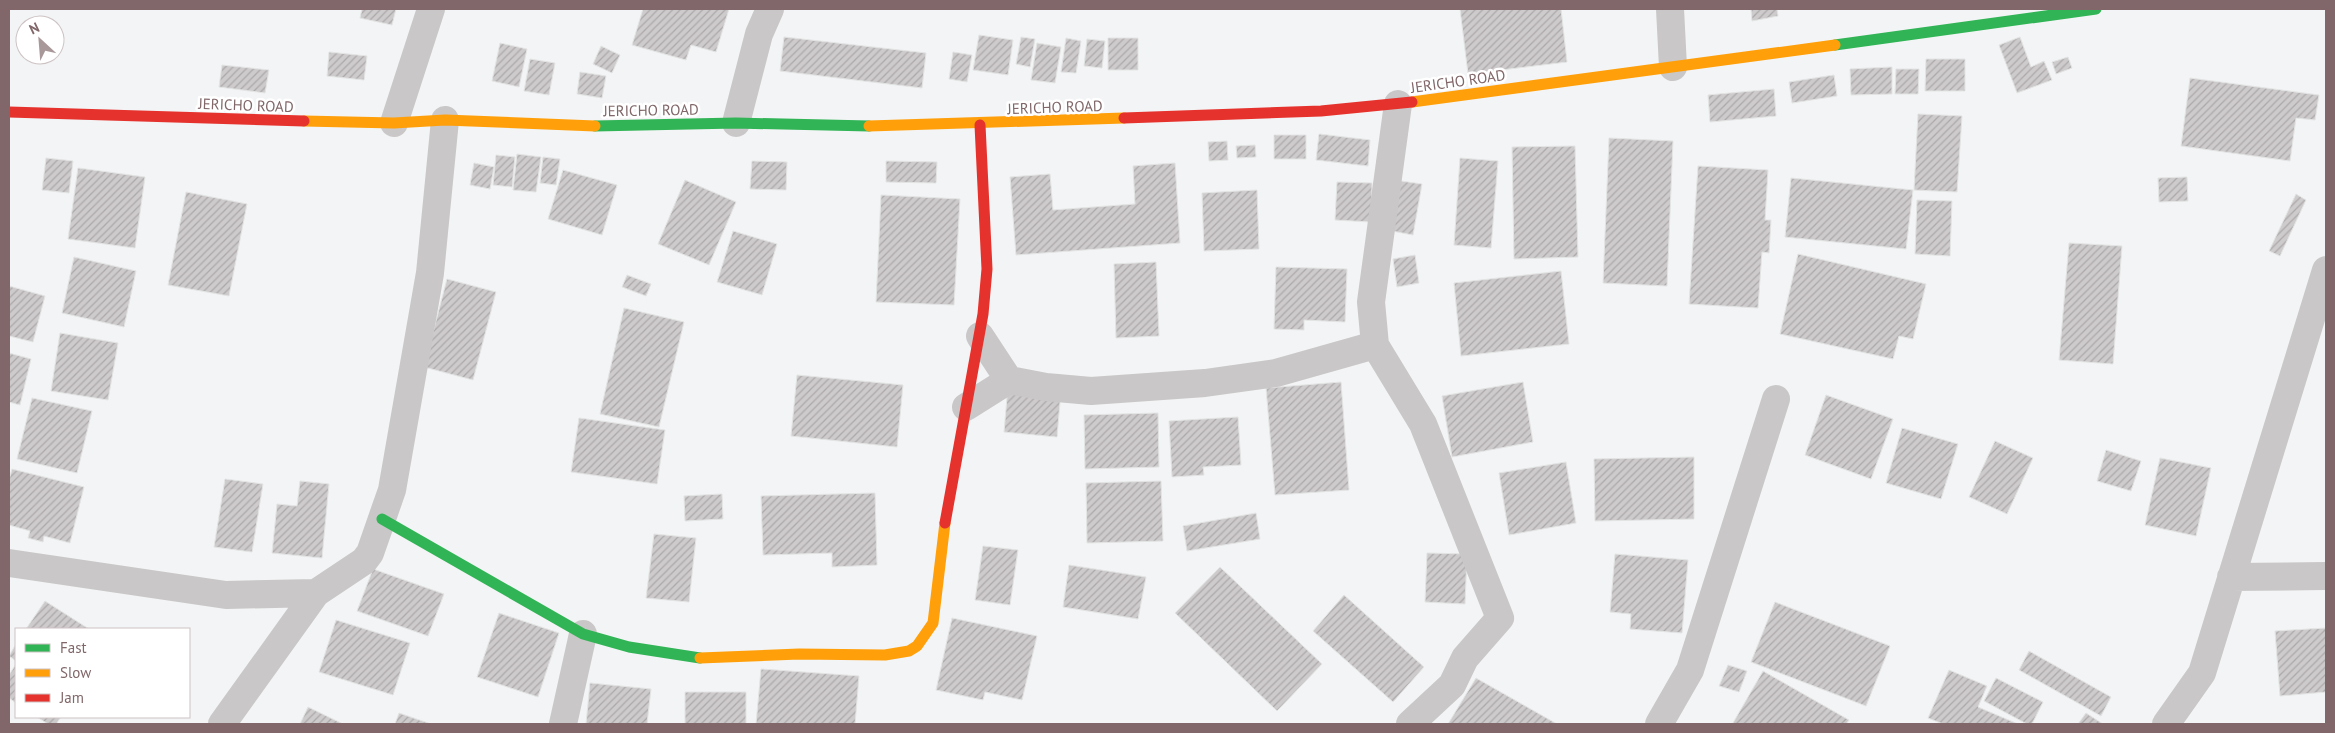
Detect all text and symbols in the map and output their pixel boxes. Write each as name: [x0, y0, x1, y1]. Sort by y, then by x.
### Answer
north arrow: [15, 15, 65, 65]
text: N: [26, 18, 42, 38]
street label: JERICHO ROAD: [1408, 65, 1507, 97]
street label: JERICHO ROAD: [197, 94, 294, 116]
street label: JERICHO ROAD: [1006, 96, 1103, 118]
street label: JERICHO ROAD: [602, 100, 699, 120]
legend: [15, 628, 190, 718]
text: Fast: [60, 638, 87, 657]
text: Slow: [60, 663, 91, 682]
text: Jam: [59, 688, 84, 707]

